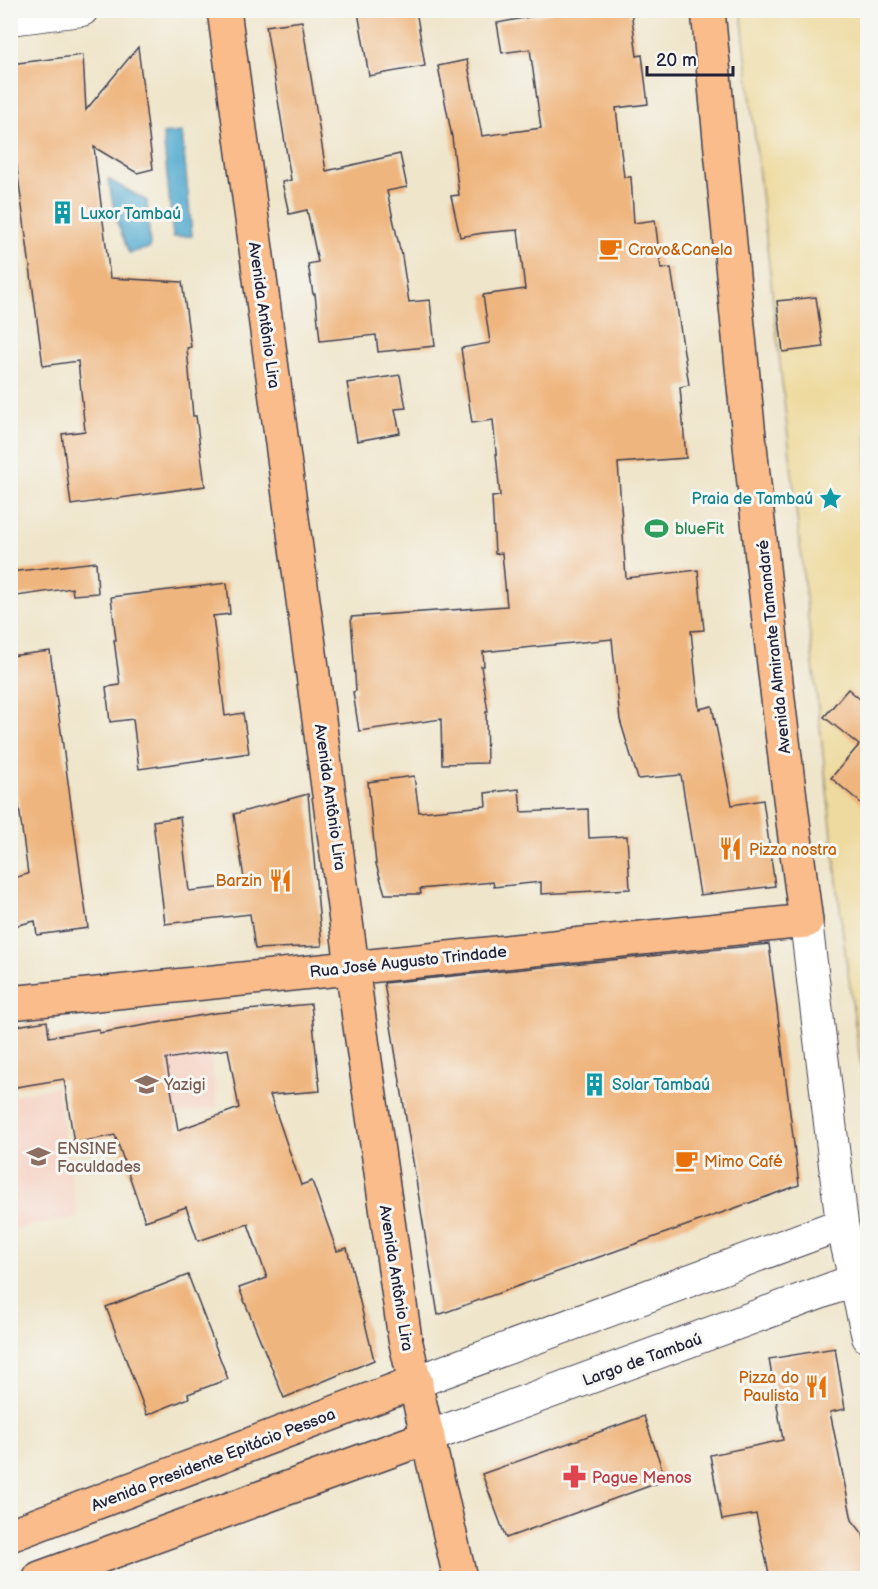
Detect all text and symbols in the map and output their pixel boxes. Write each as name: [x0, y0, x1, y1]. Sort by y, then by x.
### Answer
scale bar: [647, 39, 732, 77]
text: 20 m: [656, 50, 697, 71]
building icon: Luxor Tambaú: [49, 200, 75, 226]
place label: Luxor Tambaú: [80, 205, 181, 224]
cafe icon: Cravo&Canela: [597, 236, 623, 262]
street label: Avenida Antônio Lira: [244, 241, 283, 390]
place label: Cravo&Canela: [628, 241, 733, 260]
place icon: Praia de Tambaú: [818, 485, 844, 511]
place label: Praia de Tambaú: [692, 490, 813, 509]
sports icon: blueFit: [644, 515, 670, 541]
place label: blueFit: [675, 520, 724, 539]
street label: Avenida Almirante Tamandaré: [754, 539, 795, 755]
street label: Avenida Antônio Lira: [310, 723, 349, 872]
restaurant icon: Pizza nostra: [718, 836, 744, 862]
place label: Pizza nostra: [749, 841, 837, 860]
restaurant icon: Barzin: [267, 867, 293, 893]
place label: Barzin: [216, 872, 262, 891]
street label: Rua José Augusto Trindade: [309, 943, 508, 982]
school or university icon: Yazigi: [133, 1071, 159, 1097]
building icon: Solar Tambaú: [581, 1071, 607, 1097]
place label: Yazigi: [163, 1076, 205, 1095]
place label: Solar Tambaú: [612, 1076, 710, 1095]
place label: ENSINE Faculdades: [57, 1140, 141, 1177]
school or university icon: ENSINE Faculdades: [26, 1144, 52, 1170]
cafe icon: Mimo Café: [673, 1148, 699, 1174]
place label: Mimo Café: [704, 1153, 783, 1172]
street label: Avenida Antônio Lira: [375, 1204, 416, 1353]
street label: Largo de Tambaú: [580, 1330, 705, 1391]
place label: Pizza do Paulista: [738, 1369, 799, 1406]
restaurant icon: Pizza do Paulista: [804, 1373, 830, 1399]
street label: Avenida Presidente Epitácio Pessoa: [89, 1405, 338, 1516]
pharmacy icon: Pague Menos: [561, 1464, 587, 1490]
place label: Pague Menos: [592, 1469, 692, 1488]

